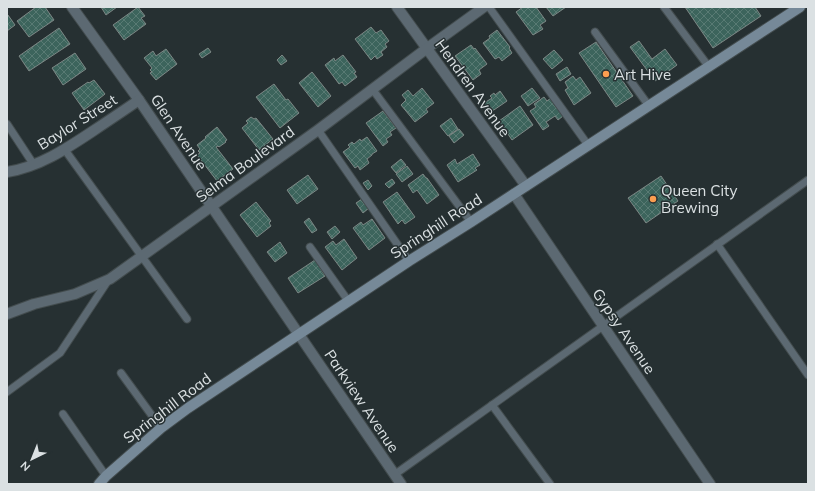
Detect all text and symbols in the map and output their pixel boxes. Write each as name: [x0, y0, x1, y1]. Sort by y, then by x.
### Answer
street label: Hendren Avenue: [431, 36, 515, 140]
place label: Art Hive: [614, 65, 671, 84]
marker: Art Hive: [601, 69, 611, 79]
street label: Baylor Street: [34, 90, 120, 154]
street label: Glen Avenue: [147, 90, 211, 174]
street label: Selma Boulevard: [192, 122, 298, 206]
place label: Queen City Brewing: [661, 181, 737, 217]
street label: Springhill Road: [387, 189, 485, 263]
marker: Queen City Brewing: [648, 194, 658, 204]
street label: Gypsy Avenue: [588, 285, 660, 377]
street label: Parkview Avenue: [321, 346, 403, 456]
street label: Springhill Road: [119, 369, 215, 447]
north arrow: [12, 439, 52, 479]
text: N: [17, 458, 33, 474]

